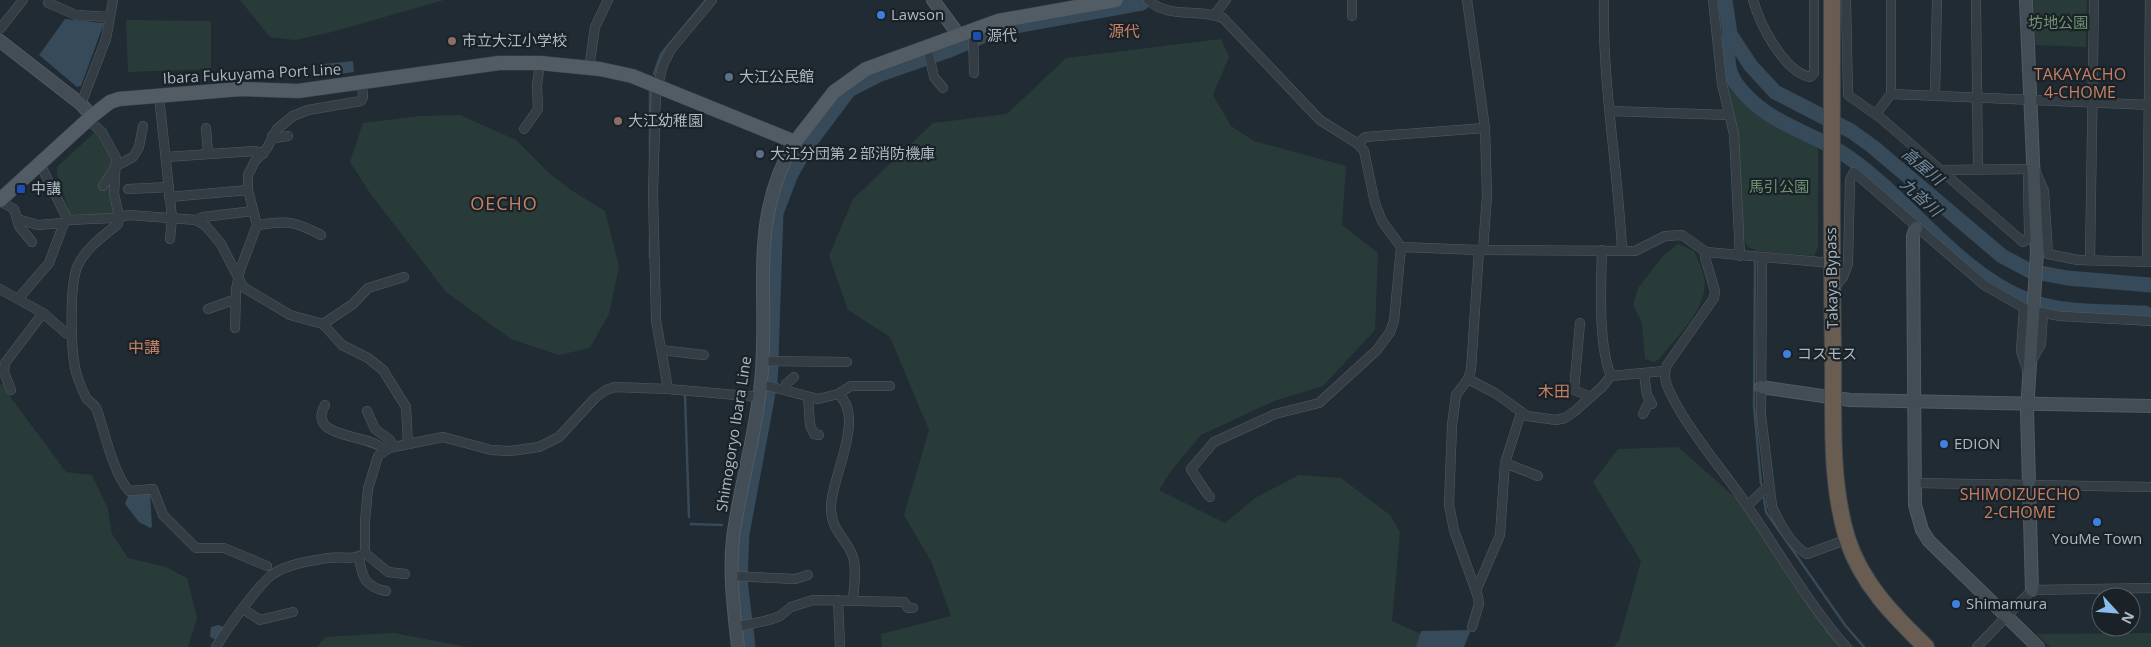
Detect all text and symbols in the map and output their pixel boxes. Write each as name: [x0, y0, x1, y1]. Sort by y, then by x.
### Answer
place label: Lawson: [891, 4, 944, 24]
marker: Lawson: [875, 9, 887, 21]
park label: 坊地公園: [2028, 12, 2088, 32]
district label: 源代: [1108, 20, 1140, 42]
place label: 源代: [987, 25, 1017, 45]
place label: 市立大江小学校: [462, 30, 567, 50]
marker: 源代: [971, 30, 983, 42]
marker: 市立大江小学校: [446, 35, 458, 47]
street label: Ibara Fukuyama Port Line: [162, 58, 342, 88]
district label: TAKAYACHO 4-CHOME: [2034, 63, 2126, 103]
place label: 大江公民館: [739, 66, 814, 86]
marker: 大江公民館: [723, 71, 735, 83]
place label: 大江幼稚園: [628, 110, 703, 130]
marker: 大江幼稚園: [612, 115, 624, 127]
water label: 高屋川: [1898, 142, 1950, 191]
place label: 大江分団第２部消防機庫: [770, 143, 935, 163]
marker: 大江分団第２部消防機庫: [754, 148, 766, 160]
water label: 九沓川: [1896, 173, 1948, 223]
park label: 馬引公園: [1749, 176, 1809, 196]
place label: 中講: [31, 178, 61, 198]
marker: 中講: [15, 183, 27, 195]
district label: OECHO: [470, 191, 538, 215]
street label: Takaya Bypass: [1820, 227, 1842, 329]
district label: 中講: [128, 336, 160, 358]
place label: コスモス: [1797, 343, 1857, 363]
marker: コスモス: [1781, 348, 1793, 360]
street label: Shimogoryo Ibara Line: [711, 355, 755, 513]
district label: 木田: [1538, 380, 1570, 402]
place label: EDION: [1954, 433, 2000, 453]
marker: EDION: [1938, 438, 1950, 450]
district label: SHIMOIZUECHO 2-CHOME: [1960, 483, 2080, 523]
marker: YouMe Town: [2091, 516, 2103, 528]
place label: YouMe Town: [2052, 528, 2142, 548]
north arrow: [2091, 587, 2141, 637]
place label: Shimamura: [1966, 593, 2047, 613]
marker: Shimamura: [1950, 598, 1962, 610]
text: N: [2117, 609, 2139, 627]

